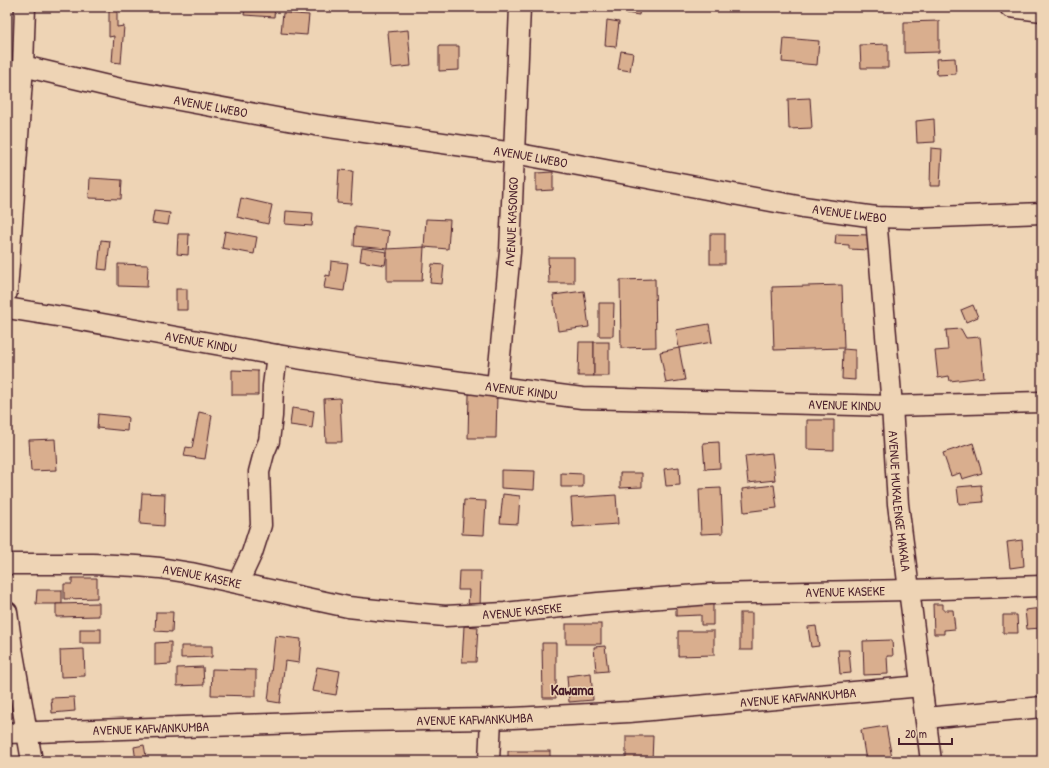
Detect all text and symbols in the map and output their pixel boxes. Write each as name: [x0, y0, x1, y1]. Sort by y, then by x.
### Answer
street label: AVENUE LWEBO: [172, 90, 249, 121]
street label: AVENUE LWEBO: [493, 141, 569, 172]
street label: AVENUE KASONGO: [500, 177, 522, 267]
street label: AVENUE LWEBO: [811, 199, 887, 226]
street label: AVENUE KINDU: [164, 326, 238, 357]
street label: AVENUE KINDU: [484, 376, 558, 404]
street label: AVENUE KINDU: [808, 395, 881, 415]
street label: AVENUE MUKALENGE MAKALA: [885, 430, 916, 573]
street label: AVENUE KASEKE: [162, 560, 243, 593]
street label: AVENUE KASEKE: [805, 581, 886, 601]
street label: AVENUE KASEKE: [482, 598, 563, 623]
district label: Kawama: [551, 679, 593, 700]
street label: AVENUE KAFWANKUMBA: [739, 683, 857, 711]
street label: AVENUE KAFWANKUMBA: [417, 708, 534, 729]
street label: AVENUE KAFWANKUMBA: [93, 717, 210, 739]
scale bar: [899, 720, 952, 746]
text: 20 m: [905, 725, 927, 742]

